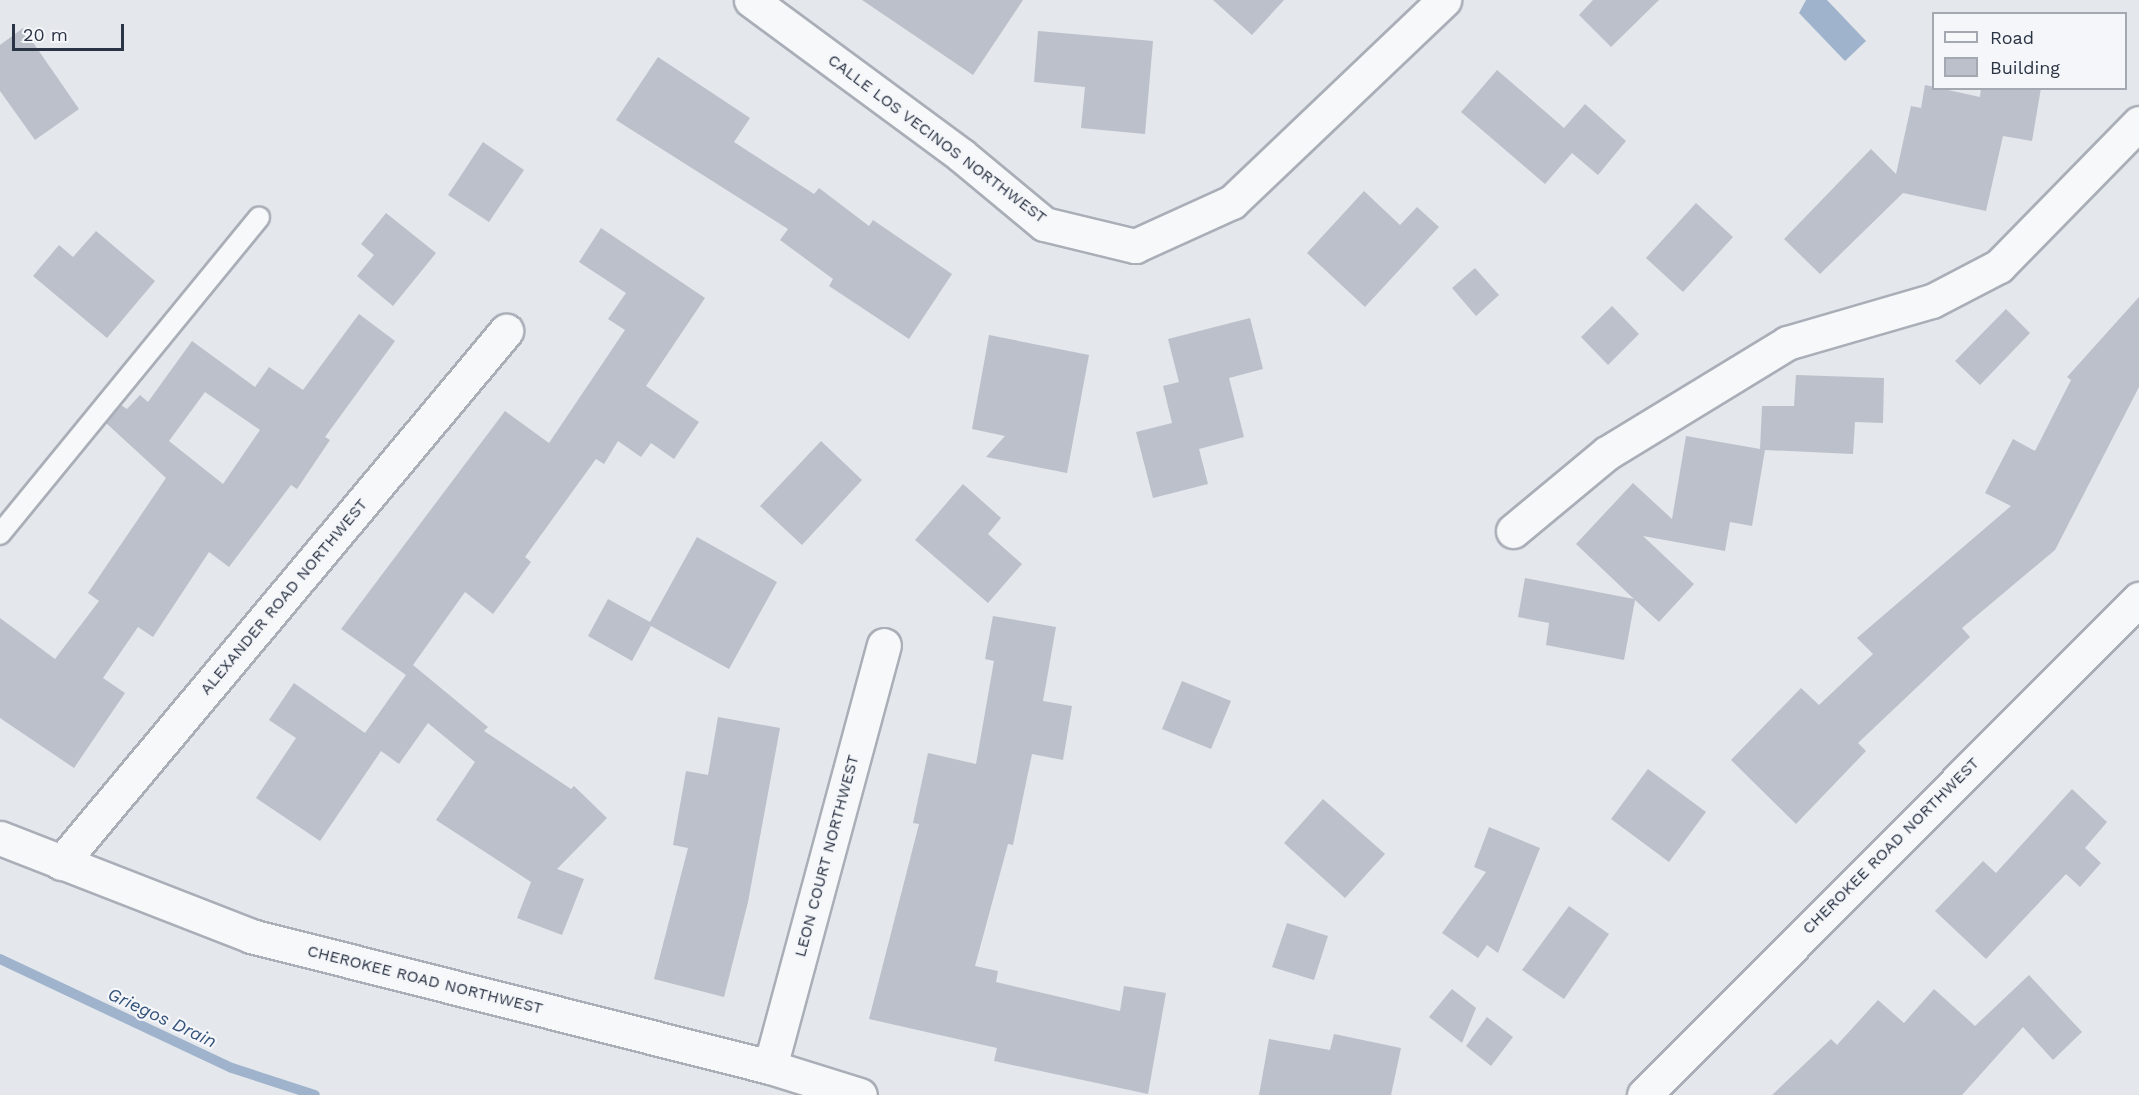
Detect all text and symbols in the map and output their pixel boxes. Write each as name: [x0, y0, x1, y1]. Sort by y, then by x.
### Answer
scale bar: [15, 12, 128, 50]
legend: [1932, 12, 2127, 90]
text: 20 m: [23, 24, 68, 45]
text: Road: [1990, 27, 2034, 48]
street label: CALLE LOS VECINOS NORTHWEST: [824, 50, 1050, 228]
text: Building: [1990, 57, 2060, 78]
street label: ALEXANDER ROAD NORTHWEST: [196, 495, 372, 699]
street label: LEON COURT NORTHWEST: [791, 753, 863, 959]
street label: CHEROKEE ROAD NORTHWEST: [1799, 754, 1983, 938]
street label: CHEROKEE ROAD NORTHWEST: [305, 941, 545, 1019]
water label: Griegos Drain: [104, 983, 220, 1053]

